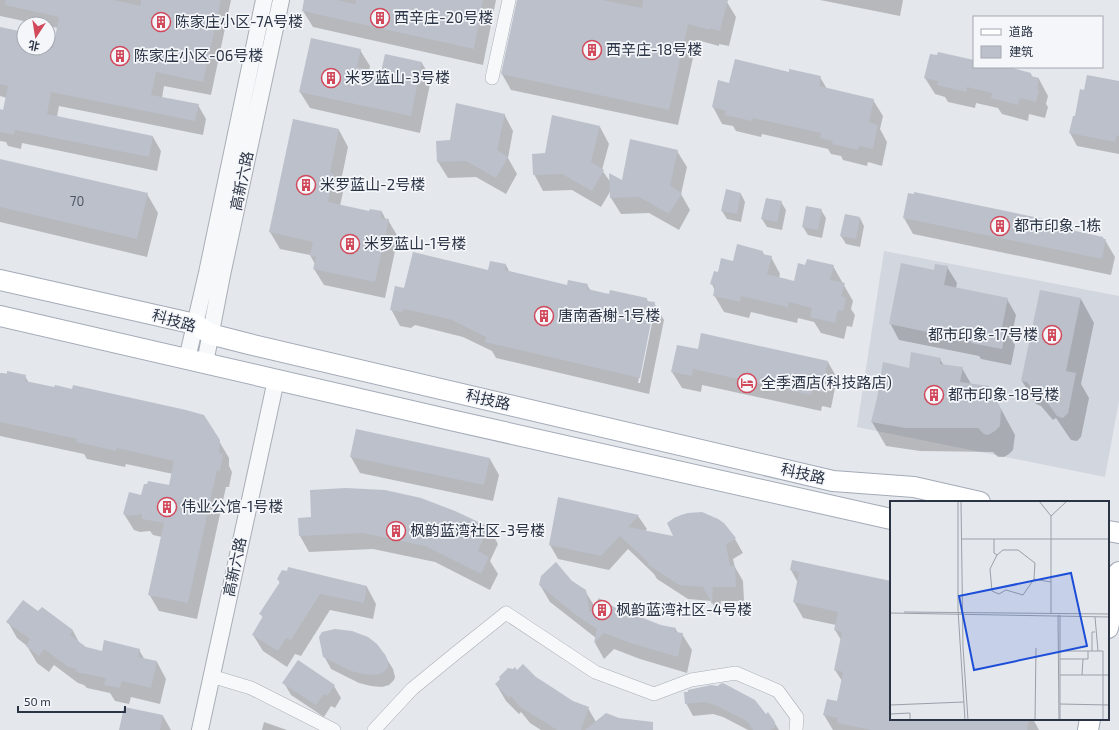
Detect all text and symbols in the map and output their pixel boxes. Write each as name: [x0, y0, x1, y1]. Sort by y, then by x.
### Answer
building icon: 西辛庄-20号楼: [369, 7, 391, 29]
place label: 西辛庄-20号楼: [394, 8, 493, 26]
building icon: 陈家庄小区-7A号楼: [150, 11, 172, 33]
place label: 陈家庄小区-7A号楼: [175, 12, 303, 30]
north arrow: [16, 16, 56, 56]
legend: [973, 16, 1103, 68]
text: 道路: [1009, 24, 1033, 38]
text: 北: [27, 39, 41, 54]
building icon: 西辛庄-18号楼: [581, 39, 603, 61]
place label: 西辛庄-18号楼: [606, 40, 702, 58]
text: 建筑: [1009, 44, 1033, 58]
building icon: 陈家庄小区-06号楼: [109, 45, 131, 67]
place label: 陈家庄小区-06号楼: [134, 46, 263, 64]
building icon: 米罗蓝山-3号楼: [320, 67, 342, 89]
place label: 米罗蓝山-3号楼: [345, 68, 450, 86]
street label: 高新六路: [226, 150, 256, 212]
building icon: 米罗蓝山-2号楼: [295, 174, 317, 196]
place label: 米罗蓝山-2号楼: [320, 175, 425, 193]
house number: 70: [70, 193, 84, 209]
building icon: 都市印象-1栋: [989, 215, 1011, 237]
place label: 都市印象-1栋: [1014, 216, 1101, 234]
building icon: 米罗蓝山-1号楼: [339, 233, 361, 255]
place label: 米罗蓝山-1号楼: [364, 234, 466, 252]
street label: 科技路: [150, 305, 198, 335]
building icon: 唐南香榭-1号楼: [533, 305, 555, 327]
place label: 唐南香榭-1号楼: [558, 306, 660, 324]
building icon: 都市印象-17号楼: [1041, 324, 1063, 346]
place label: 都市印象-17号楼: [928, 325, 1038, 343]
hotel icon: 全季酒店(科技路店): [736, 372, 758, 394]
place label: 全季酒店(科技路店): [761, 373, 892, 391]
building icon: 都市印象-18号楼: [923, 384, 945, 406]
street label: 科技路: [464, 385, 512, 413]
place label: 都市印象-18号楼: [948, 385, 1059, 403]
street label: 科技路: [779, 459, 827, 487]
building icon: 伟业公馆-1号楼: [156, 496, 178, 518]
place label: 伟业公馆-1号楼: [181, 497, 283, 515]
inset map: [890, 501, 1109, 720]
building icon: 枫韵蓝湾社区-3号楼: [385, 520, 407, 542]
place label: 枫韵蓝湾社区-3号楼: [410, 521, 545, 539]
street label: 高新六路: [219, 536, 249, 598]
building icon: 枫韵蓝湾社区-4号楼: [591, 599, 613, 621]
place label: 枫韵蓝湾社区-4号楼: [616, 600, 752, 618]
scale bar: [18, 688, 125, 714]
text: 50 m: [24, 694, 51, 708]

